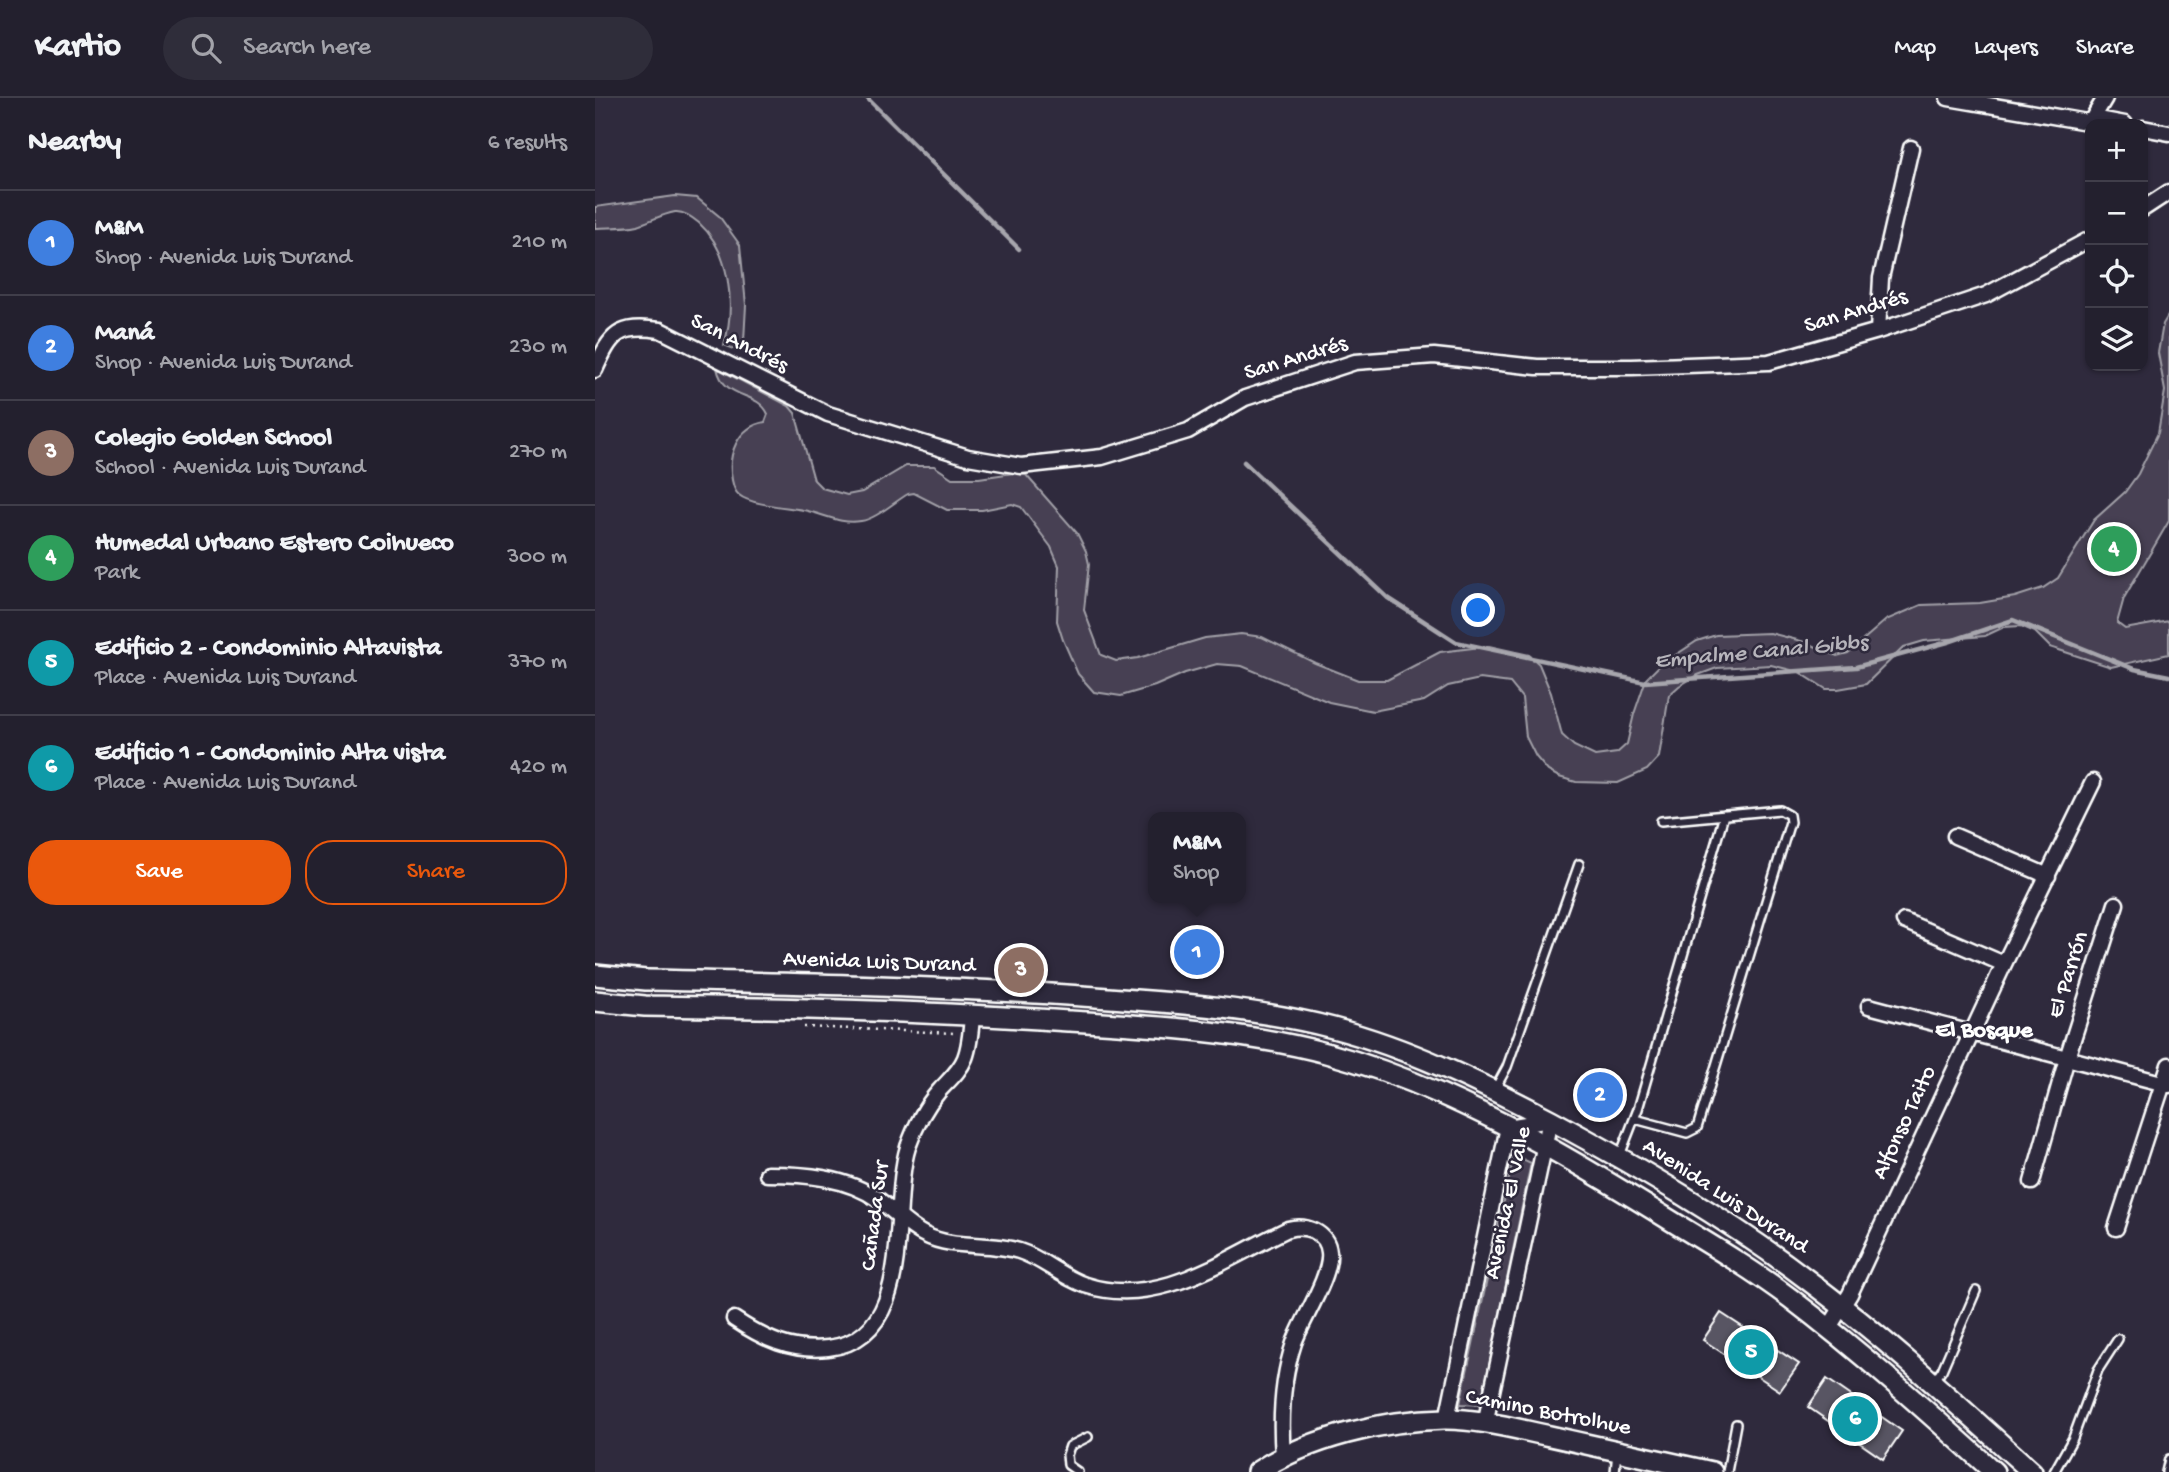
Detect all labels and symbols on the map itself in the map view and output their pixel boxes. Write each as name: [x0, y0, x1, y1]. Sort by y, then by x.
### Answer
street label: San Andrés: [1801, 283, 1911, 340]
street label: San Andrés: [686, 308, 793, 380]
street label: San Andrés: [1241, 330, 1351, 387]
pin: 4: [2091, 523, 2137, 575]
your location: [1461, 593, 1495, 627]
water label: Empalme Canal Gibbs: [1653, 629, 1871, 677]
pin: 1: [1174, 926, 1220, 978]
street label: El Parrón: [2042, 928, 2096, 1022]
pin: 3: [998, 944, 1044, 996]
street label: Avenida Luis Durand: [782, 946, 977, 980]
district label: El Bosque: [1935, 1017, 2034, 1046]
street label: Alfonso Taito: [1867, 1062, 1943, 1184]
pin: 2: [1577, 1069, 1623, 1121]
street label: Avenida El Valle: [1480, 1123, 1539, 1282]
street label: Avenida Luis Durand: [1637, 1133, 1814, 1262]
street label: Cañada Sur: [856, 1158, 896, 1272]
pin: 5: [1728, 1326, 1774, 1378]
street label: Camino Botrolhue: [1463, 1384, 1634, 1443]
pin: 6: [1832, 1393, 1878, 1445]

